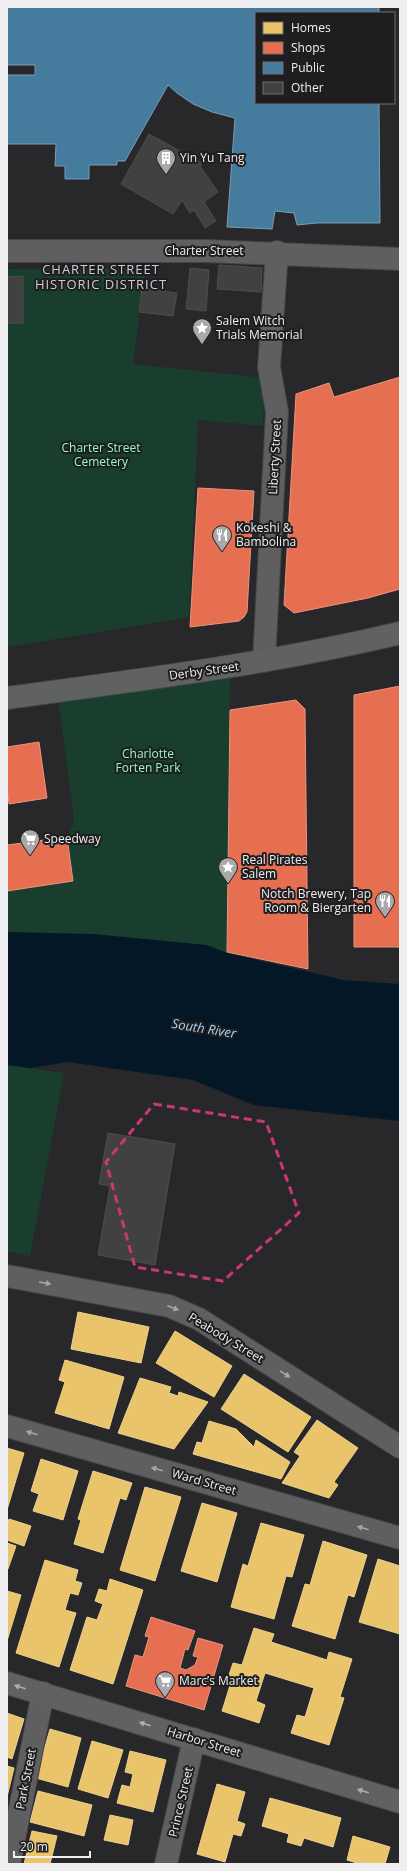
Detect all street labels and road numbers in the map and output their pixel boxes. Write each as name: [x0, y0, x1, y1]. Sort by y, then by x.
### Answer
street label: Charter Street: [164, 242, 244, 259]
street label: Liberty Street: [264, 419, 285, 495]
street label: Derby Street: [168, 657, 240, 684]
street label: Peabody Street: [185, 1308, 267, 1367]
street label: Ward Street: [170, 1464, 239, 1499]
street label: Harbor Street: [165, 1722, 243, 1761]
street label: Park Street: [11, 1747, 40, 1811]
street label: Prince Street: [164, 1765, 197, 1839]

